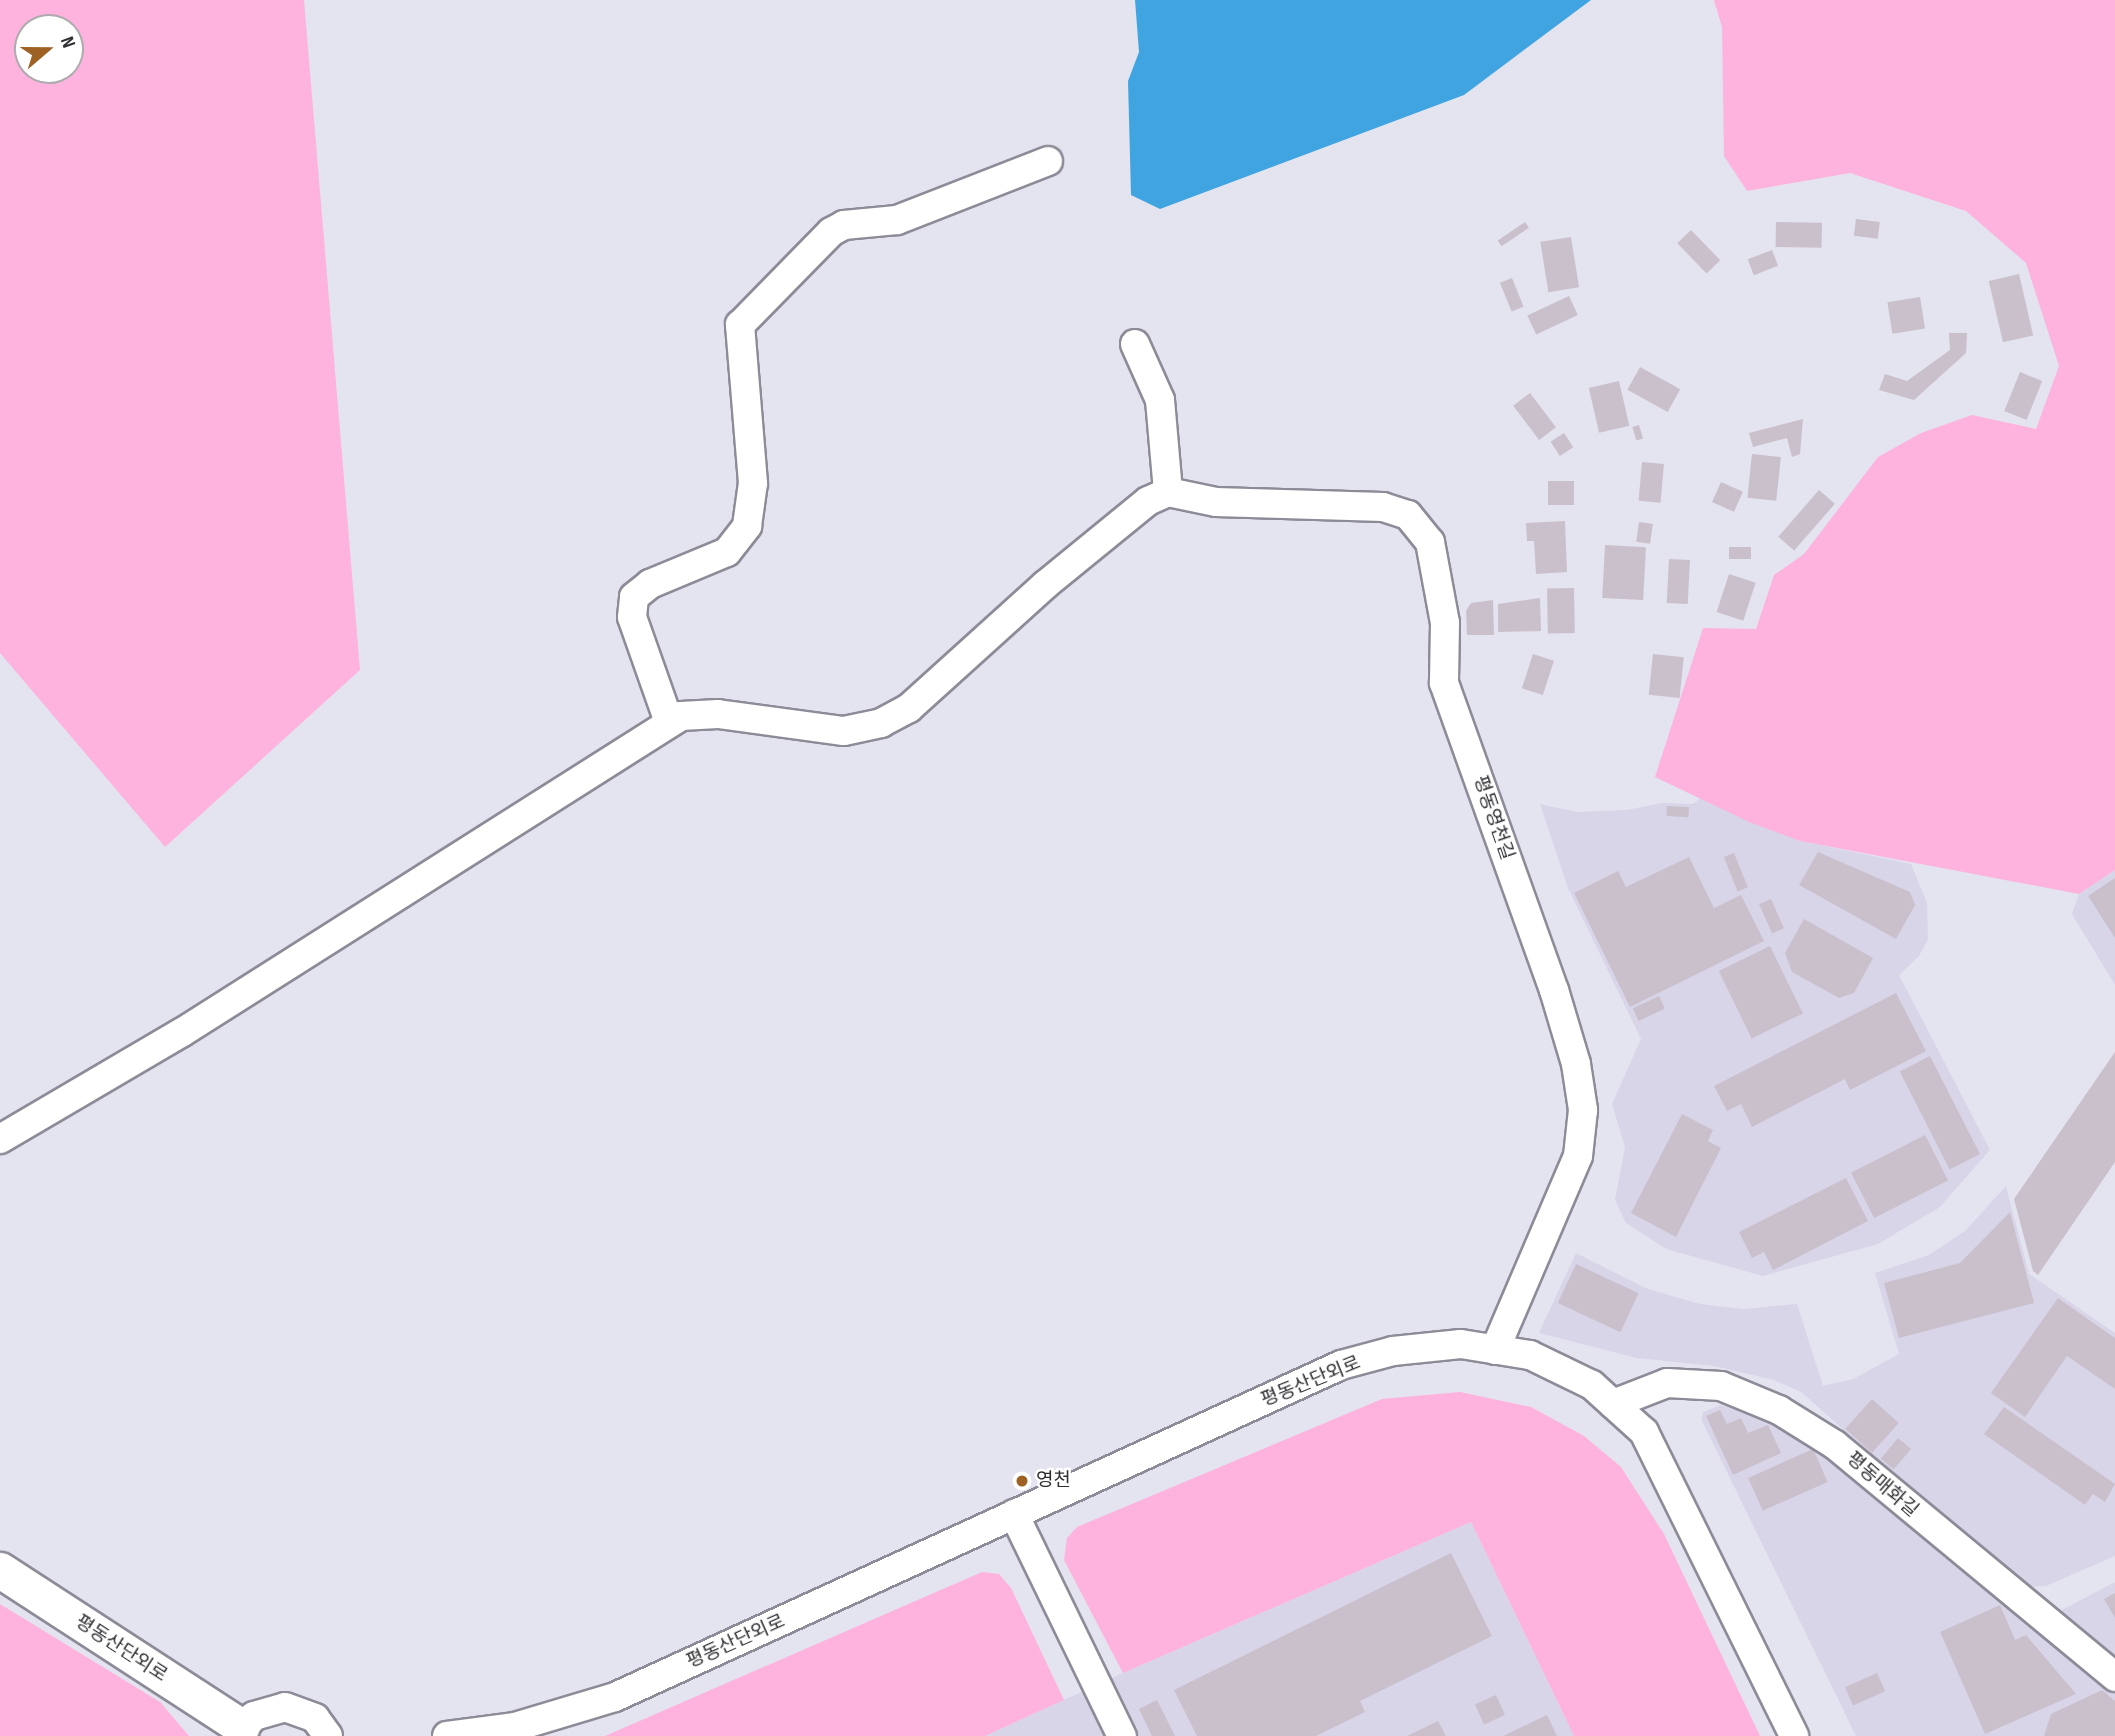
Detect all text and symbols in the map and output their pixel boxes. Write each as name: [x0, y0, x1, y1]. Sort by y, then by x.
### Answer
north arrow: [14, 14, 84, 84]
text: N: [55, 34, 80, 51]
street label: 평동영천길: [1468, 773, 1518, 863]
street label: 평동산단외로: [1258, 1352, 1364, 1412]
street label: 평동매화길: [1842, 1448, 1922, 1522]
place label: 영천: [1036, 1470, 1071, 1492]
marker: 영천: [1014, 1473, 1030, 1489]
street label: 평동산단외로: [683, 1610, 789, 1674]
street label: 평동산단외로: [71, 1611, 171, 1687]

